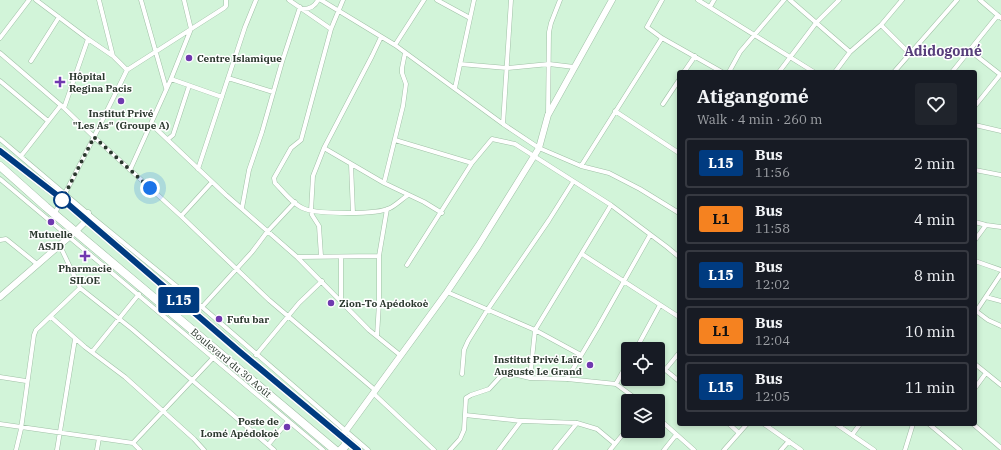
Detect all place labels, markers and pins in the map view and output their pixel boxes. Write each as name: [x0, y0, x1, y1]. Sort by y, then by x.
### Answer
place label: Centre Islamique: [197, 52, 282, 65]
marker: Centre Islamique: [184, 53, 194, 63]
place label: Hôpital Regina Pacis: [69, 70, 132, 95]
marker: Hôpital Regina Pacis: [54, 76, 66, 88]
marker: Institut Privé "Les As" (Groupe A): [116, 96, 126, 106]
place label: Institut Privé "Les As" (Groupe A): [73, 107, 170, 132]
unlabelled marker: [53, 191, 71, 209]
marker: Mutuelle ASJD: [46, 217, 56, 227]
place label: Mutuelle ASJD: [29, 228, 73, 253]
marker: Pharmacie SILOE: [80, 251, 90, 261]
place label: Pharmacie SILOE: [58, 262, 112, 287]
place label: Zion-To Apédokoè: [339, 297, 429, 310]
marker: Zion-To Apédokoè: [326, 298, 336, 308]
place label: Fufu bar: [227, 313, 269, 326]
marker: Fufu bar: [214, 314, 224, 324]
place label: Institut Privé Laïc Auguste Le Grand: [494, 353, 583, 378]
marker: Institut Privé Laïc Auguste Le Grand: [585, 360, 595, 370]
place label: Poste de Lomé Apédokoè: [201, 415, 279, 440]
marker: Poste de Lomé Apédokoè: [282, 422, 292, 432]

